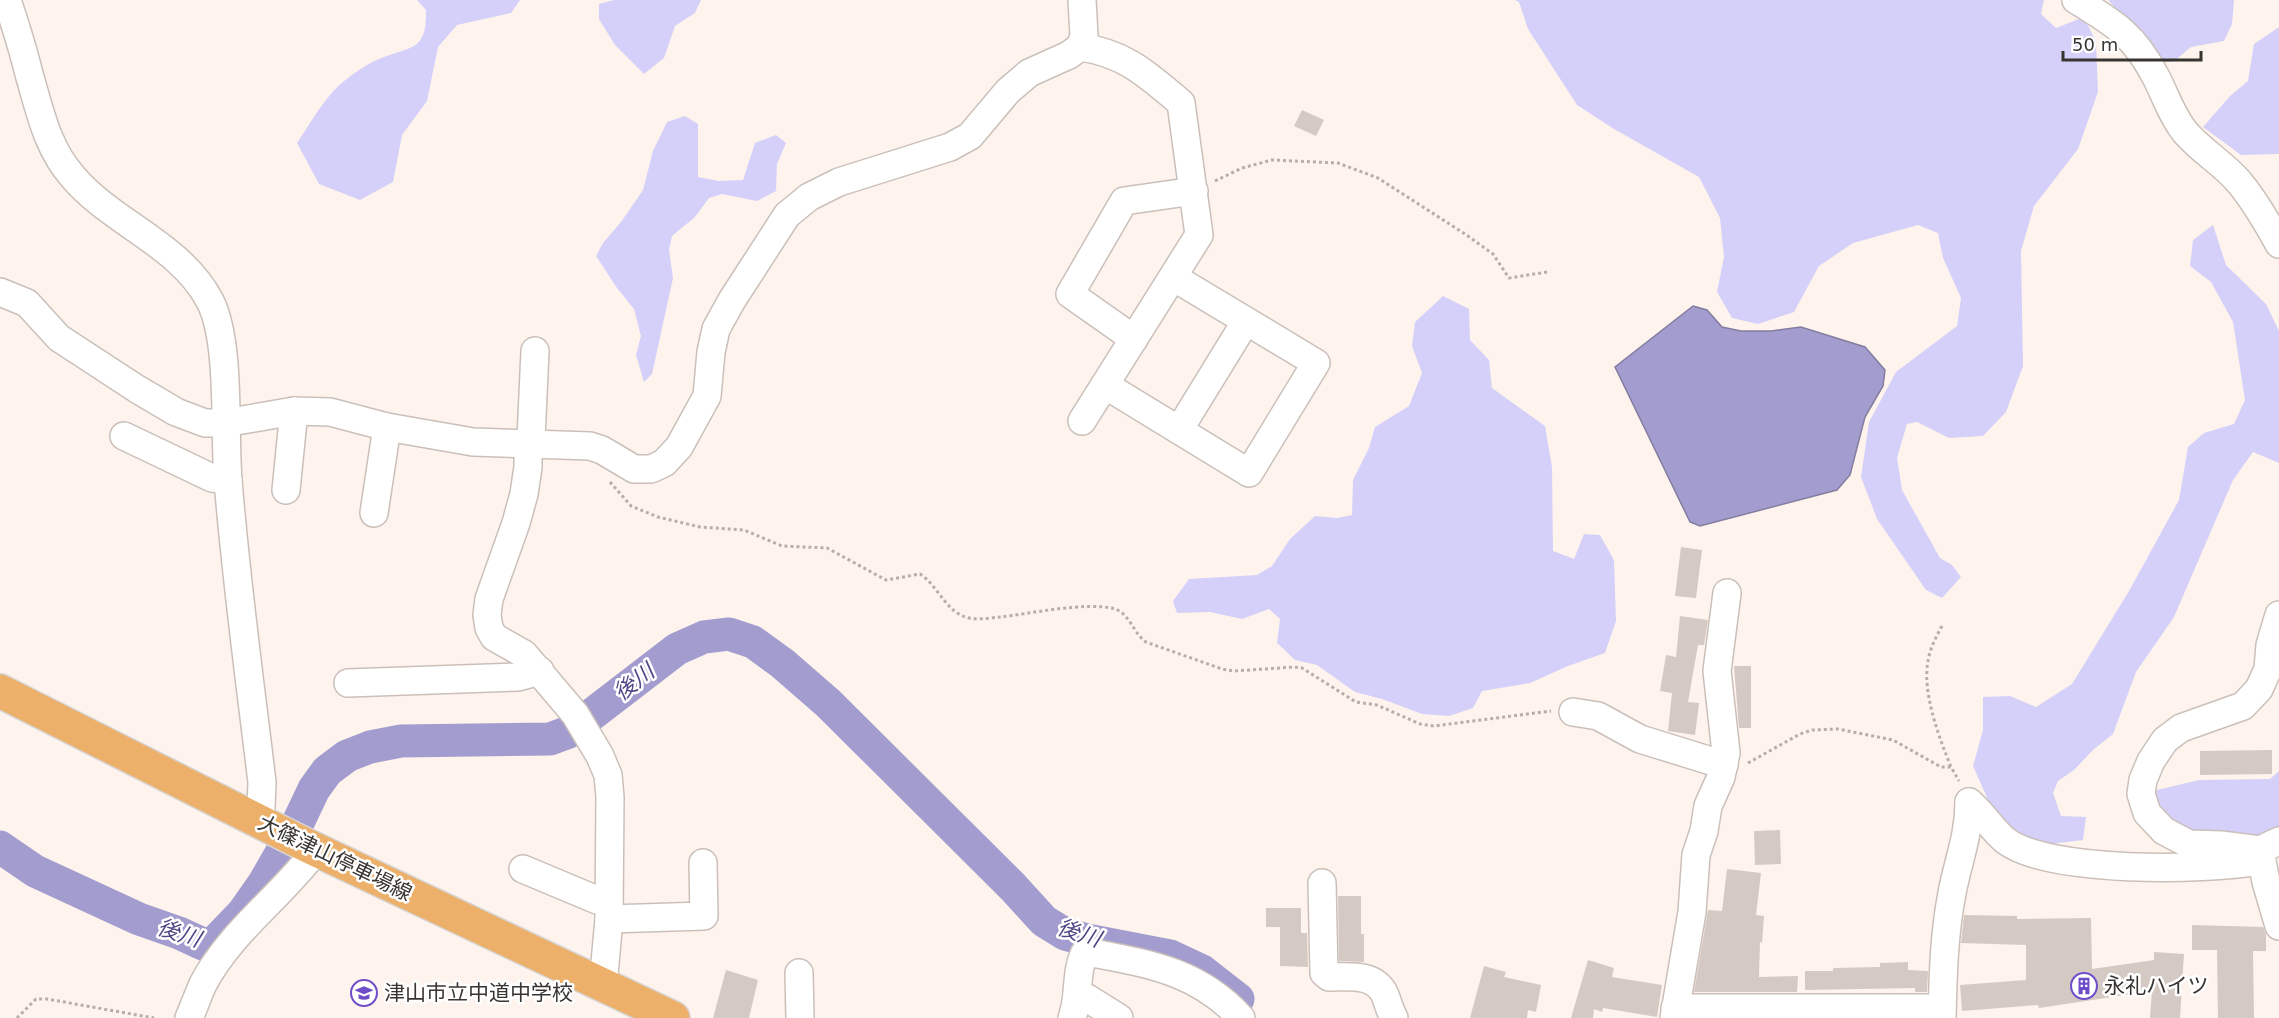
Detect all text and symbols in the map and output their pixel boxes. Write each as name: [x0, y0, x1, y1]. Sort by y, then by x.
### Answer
scale bar: [2063, 24, 2201, 62]
text: 50 m: [2072, 34, 2118, 55]
water label: 後川: [609, 657, 661, 705]
street label: 大篠津山停車場線: [254, 810, 416, 906]
water label: 後川: [154, 914, 206, 952]
water label: 後川: [1054, 914, 1106, 952]
building icon: 永礼ハイツ: [2069, 971, 2099, 1001]
place label: 永礼ハイツ: [2104, 974, 2209, 998]
school or university icon: 津山市立中道中学校: [349, 978, 379, 1008]
place label: 津山市立中道中学校: [384, 981, 573, 1005]

